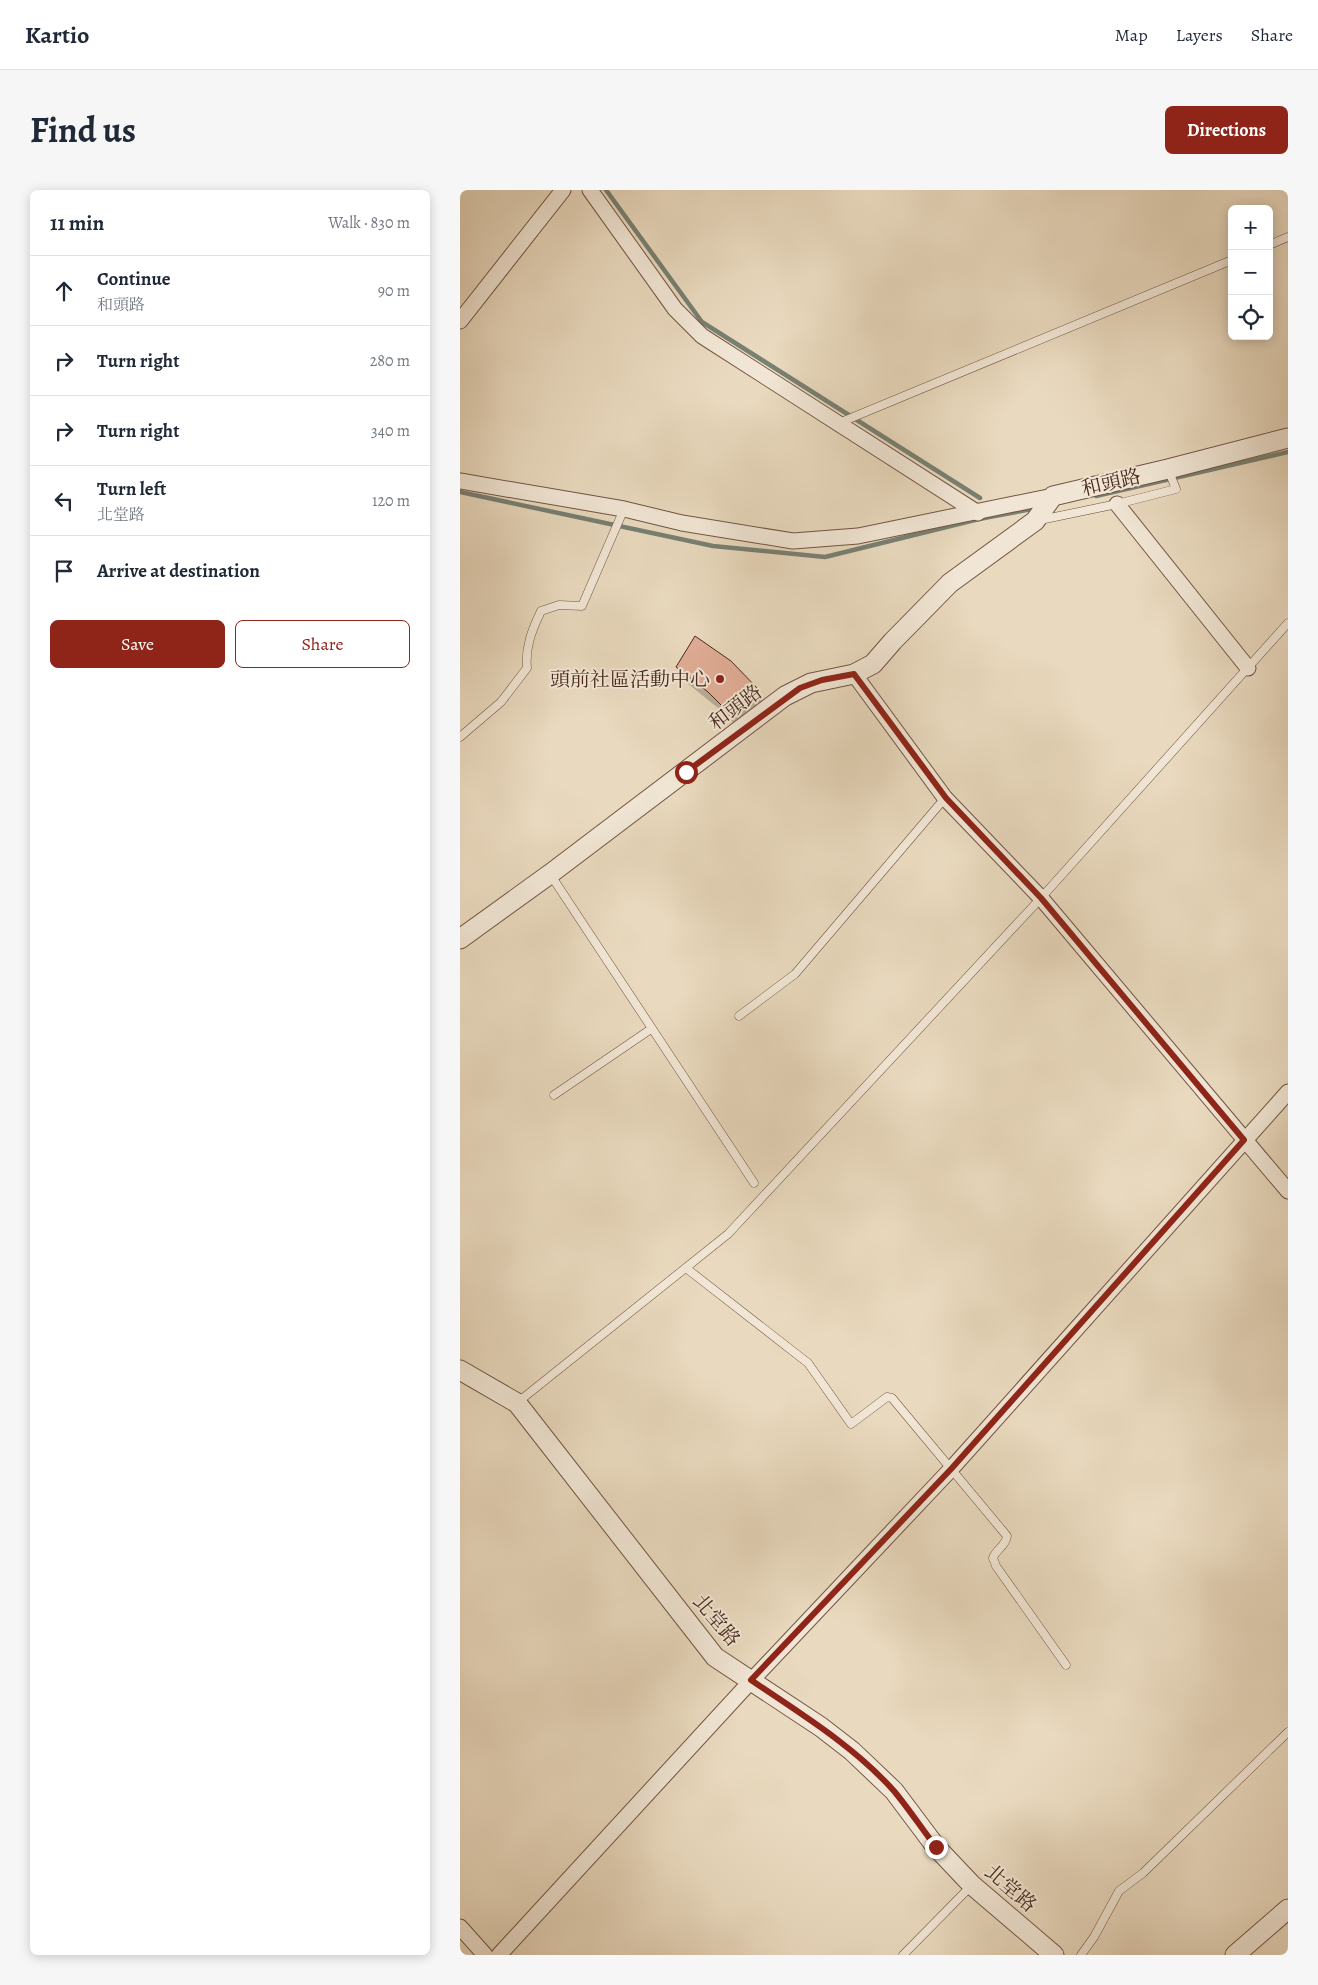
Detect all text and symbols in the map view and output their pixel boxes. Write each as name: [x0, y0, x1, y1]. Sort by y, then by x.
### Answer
text: Kartio: [25, 19, 89, 51]
text: Map: [1115, 23, 1148, 47]
text: Layers: [1176, 23, 1223, 47]
text: Share: [1251, 23, 1293, 47]
text: Find us: [30, 106, 136, 154]
button: Directions: [1165, 106, 1288, 154]
map controls: [1228, 205, 1273, 340]
button: +: [1228, 205, 1273, 250]
text: 11 min: [50, 209, 104, 237]
text: Walk · 830 m: [328, 212, 410, 234]
button: −: [1228, 250, 1273, 295]
text: Continue: [97, 266, 171, 292]
icon: ahead: [50, 277, 78, 305]
text: 90 m: [378, 280, 410, 302]
text: 和頭路: [97, 294, 145, 316]
button: locate: [1228, 295, 1273, 340]
icon: right: [50, 347, 78, 375]
text: Turn right: [97, 348, 179, 374]
text: 280 m: [370, 350, 410, 372]
icon: right: [50, 417, 78, 445]
text: Turn right: [97, 418, 179, 444]
text: 340 m: [371, 420, 410, 442]
street label: 和頭路: [1079, 463, 1143, 502]
text: Turn left: [97, 476, 166, 502]
icon: left: [50, 487, 78, 515]
text: 120 m: [372, 490, 410, 512]
text: 北堂路: [97, 504, 145, 526]
icon: arrive: [50, 557, 78, 585]
text: Arrive at destination: [97, 558, 260, 584]
button: Save: [50, 620, 225, 668]
button: Share: [235, 620, 410, 668]
place label: 頭前社區活動中心: [550, 666, 710, 693]
marker: 頭前社區活動中心: [714, 673, 726, 685]
street label: 和頭路: [703, 679, 767, 736]
route start: [675, 761, 698, 784]
street label: 北堂路: [687, 1589, 746, 1652]
route end: [925, 1836, 948, 1859]
street label: 北堂路: [979, 1859, 1042, 1918]

